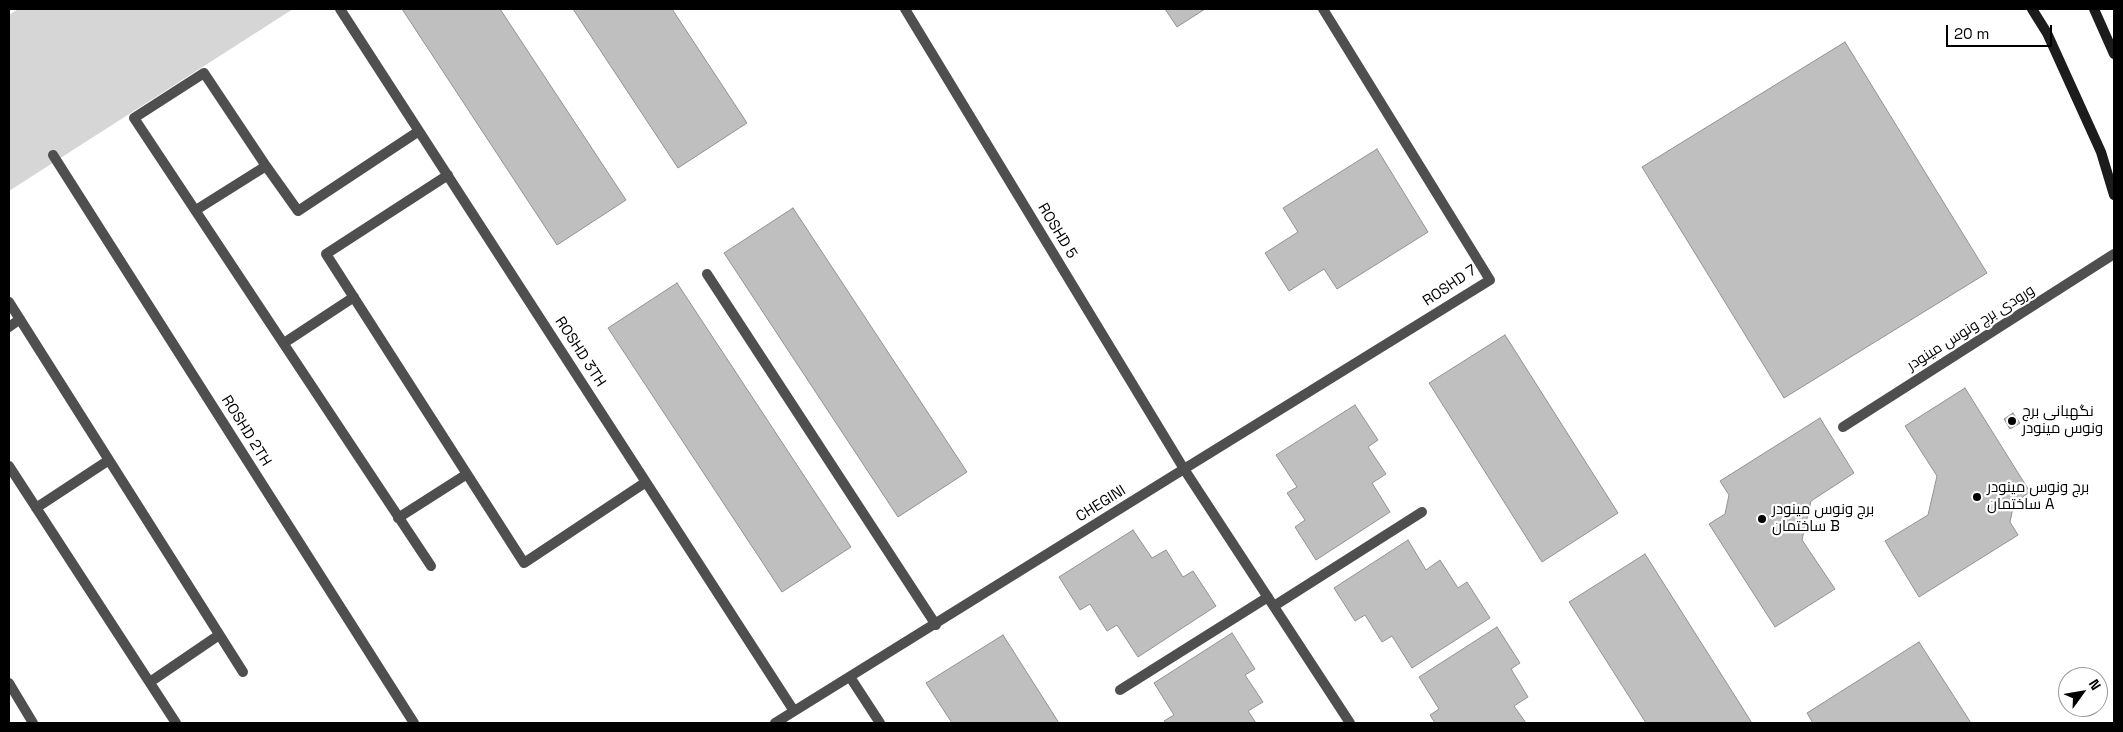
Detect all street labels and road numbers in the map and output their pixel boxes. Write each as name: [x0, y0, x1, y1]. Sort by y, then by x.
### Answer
street label: ROSHD 5: [1033, 200, 1081, 262]
street label: ROSHD 7: [1420, 262, 1480, 310]
street label: ورودی برج ونوس مینودر: [1904, 281, 2038, 375]
street label: ROSHD 3TH: [551, 314, 609, 390]
street label: ROSHD 2TH: [217, 392, 275, 470]
street label: CHEGINI: [1073, 482, 1129, 526]

